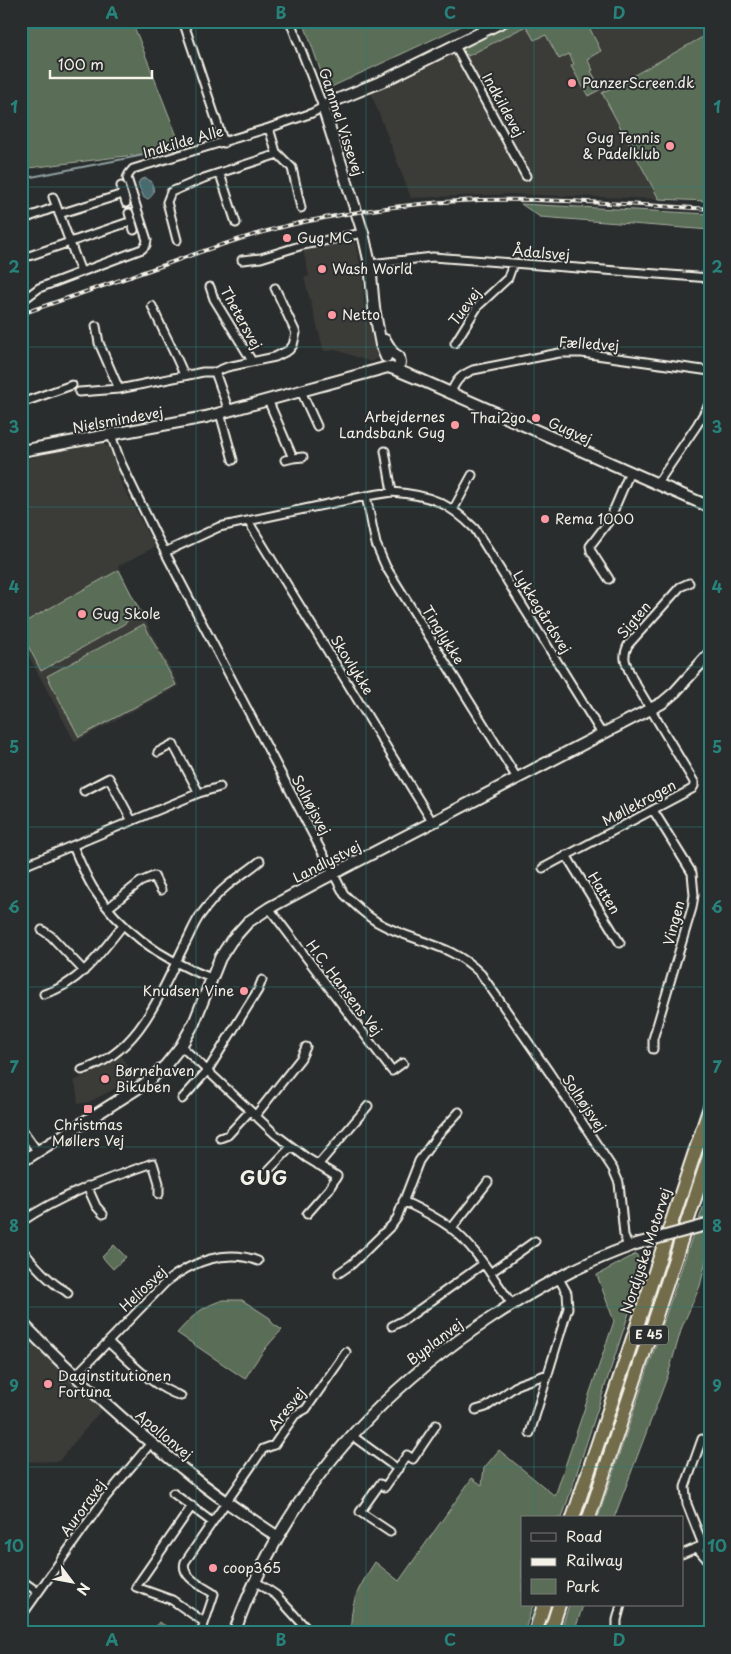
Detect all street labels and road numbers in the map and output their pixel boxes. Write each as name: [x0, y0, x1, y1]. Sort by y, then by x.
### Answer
street label: Gammel Vissevej: [314, 65, 369, 179]
street label: Indkildevej: [477, 69, 530, 141]
street label: Indkilde Alle: [140, 120, 226, 163]
street label: Ådalsvej: [512, 240, 571, 265]
street label: Thetersvej: [216, 282, 267, 353]
street label: Tuevej: [443, 283, 486, 330]
street label: Fælledvej: [558, 331, 620, 356]
street label: Nielsmindevej: [71, 401, 165, 438]
street label: Gugvej: [545, 412, 595, 449]
street label: Lykkegårdsvej: [508, 566, 576, 658]
street label: Sigten: [612, 597, 655, 643]
street label: Tinglykke: [417, 601, 470, 668]
street label: Skovlykke: [326, 631, 379, 699]
street label: Solhøjsvej: [287, 771, 336, 839]
street label: Møllekrogen: [598, 774, 680, 831]
street label: Landlystvej: [289, 835, 365, 888]
street label: Hatten: [583, 867, 626, 918]
street label: Vingen: [657, 898, 690, 948]
street label: H.C. Hansens Vej: [301, 935, 387, 1040]
street label: Solhøjsvej: [557, 1070, 611, 1136]
street label: Nordjyske Motorvej: [615, 1185, 676, 1317]
street label: Heliosvej: [114, 1261, 171, 1316]
street label: Byplanvej: [402, 1313, 467, 1370]
road number: E 45: [630, 1326, 668, 1344]
street label: Aresvej: [263, 1383, 311, 1434]
street label: Apollonvej: [131, 1405, 197, 1465]
street label: Auroravej: [55, 1475, 110, 1540]

